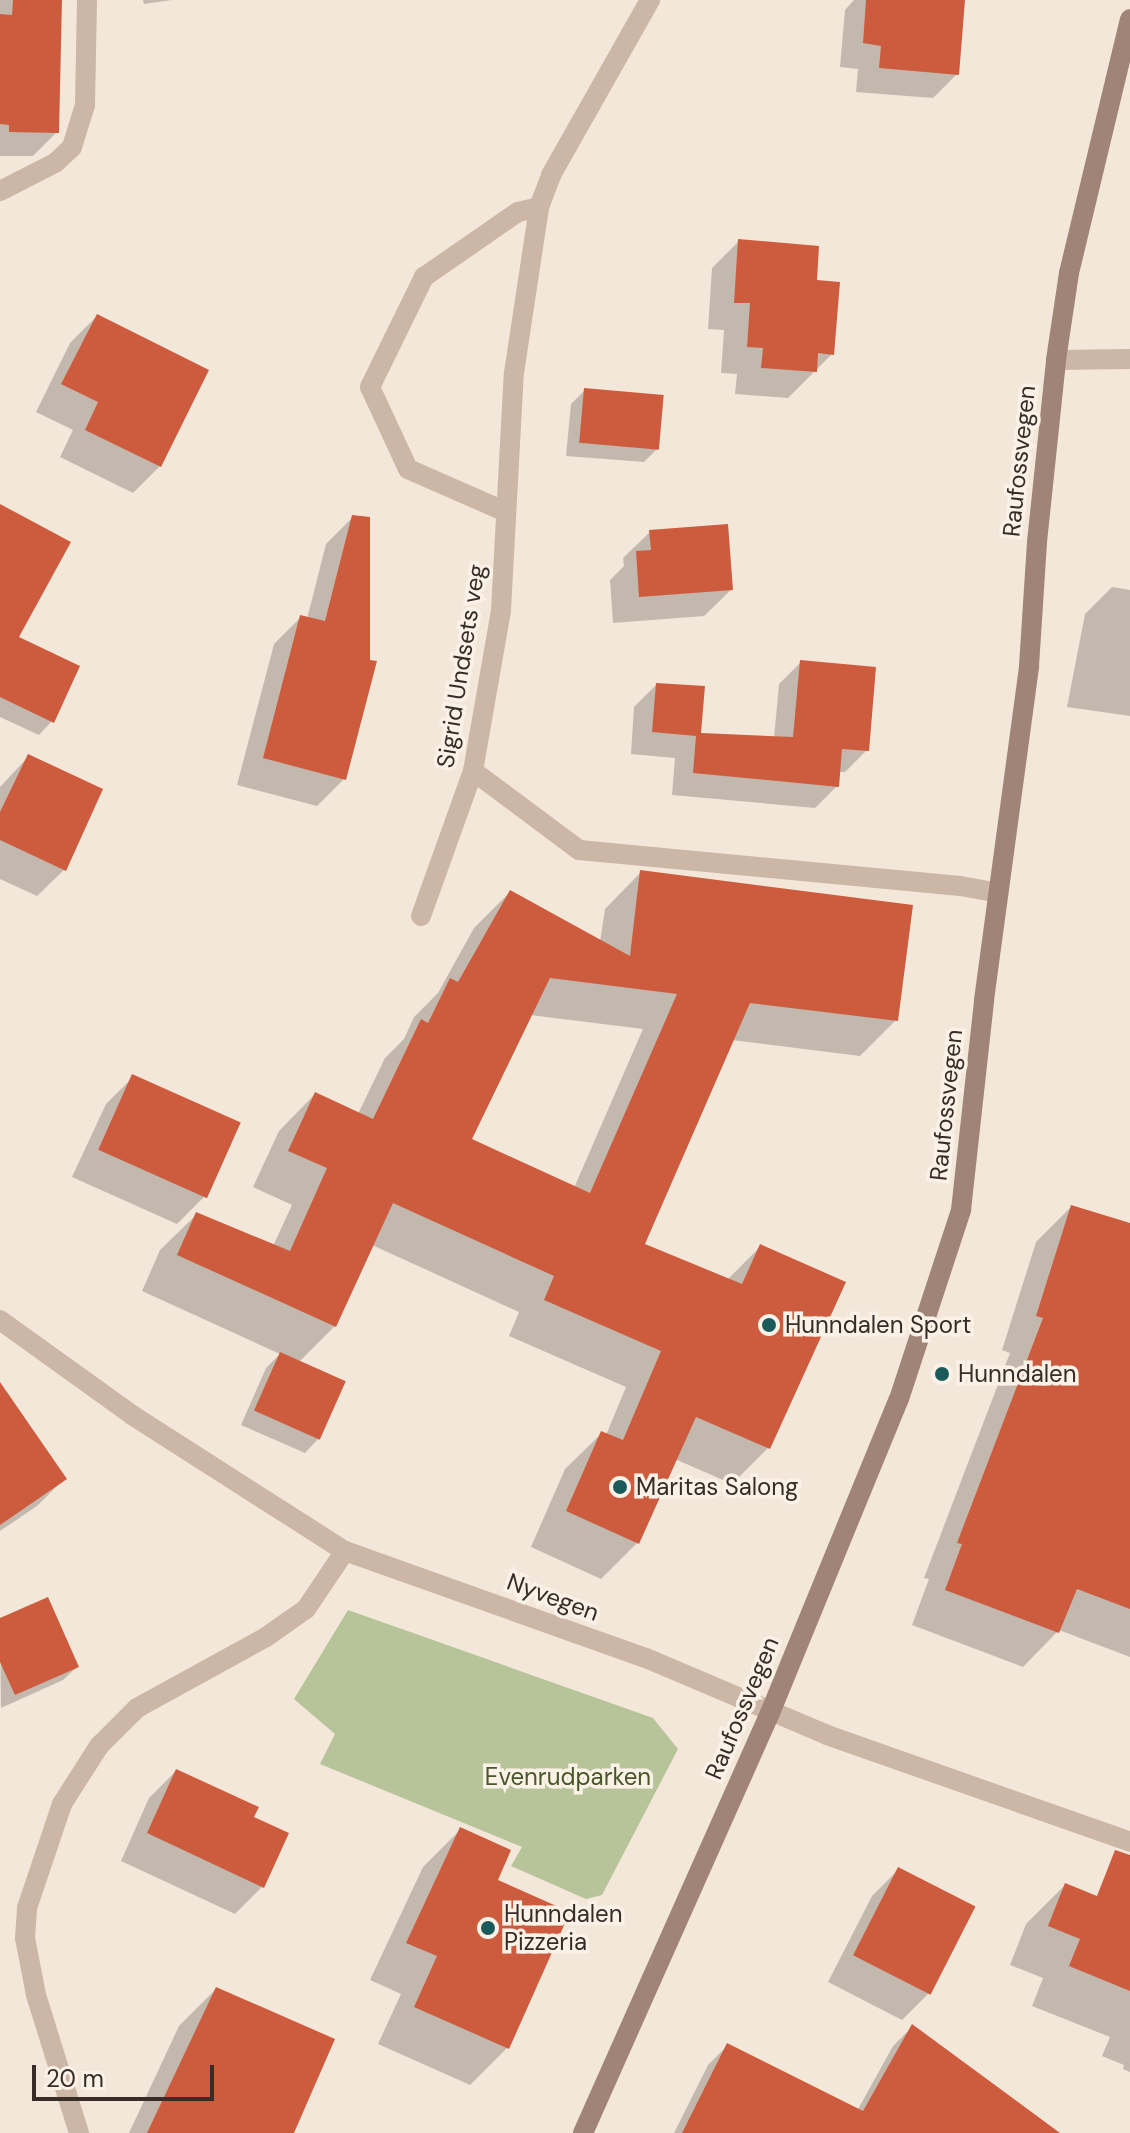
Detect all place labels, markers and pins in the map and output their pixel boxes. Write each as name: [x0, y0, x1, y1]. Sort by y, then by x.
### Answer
place label: Hunndalen Sport: [785, 1311, 971, 1339]
marker: Hunndalen Sport: [760, 1316, 778, 1334]
place label: Hunndalen: [958, 1360, 1077, 1388]
marker: Hunndalen: [933, 1365, 951, 1383]
place label: Maritas Salong: [636, 1473, 799, 1501]
marker: Maritas Salong: [611, 1478, 629, 1496]
place label: Hunndalen Pizzeria: [504, 1900, 623, 1956]
marker: Hunndalen Pizzeria: [479, 1919, 497, 1937]

